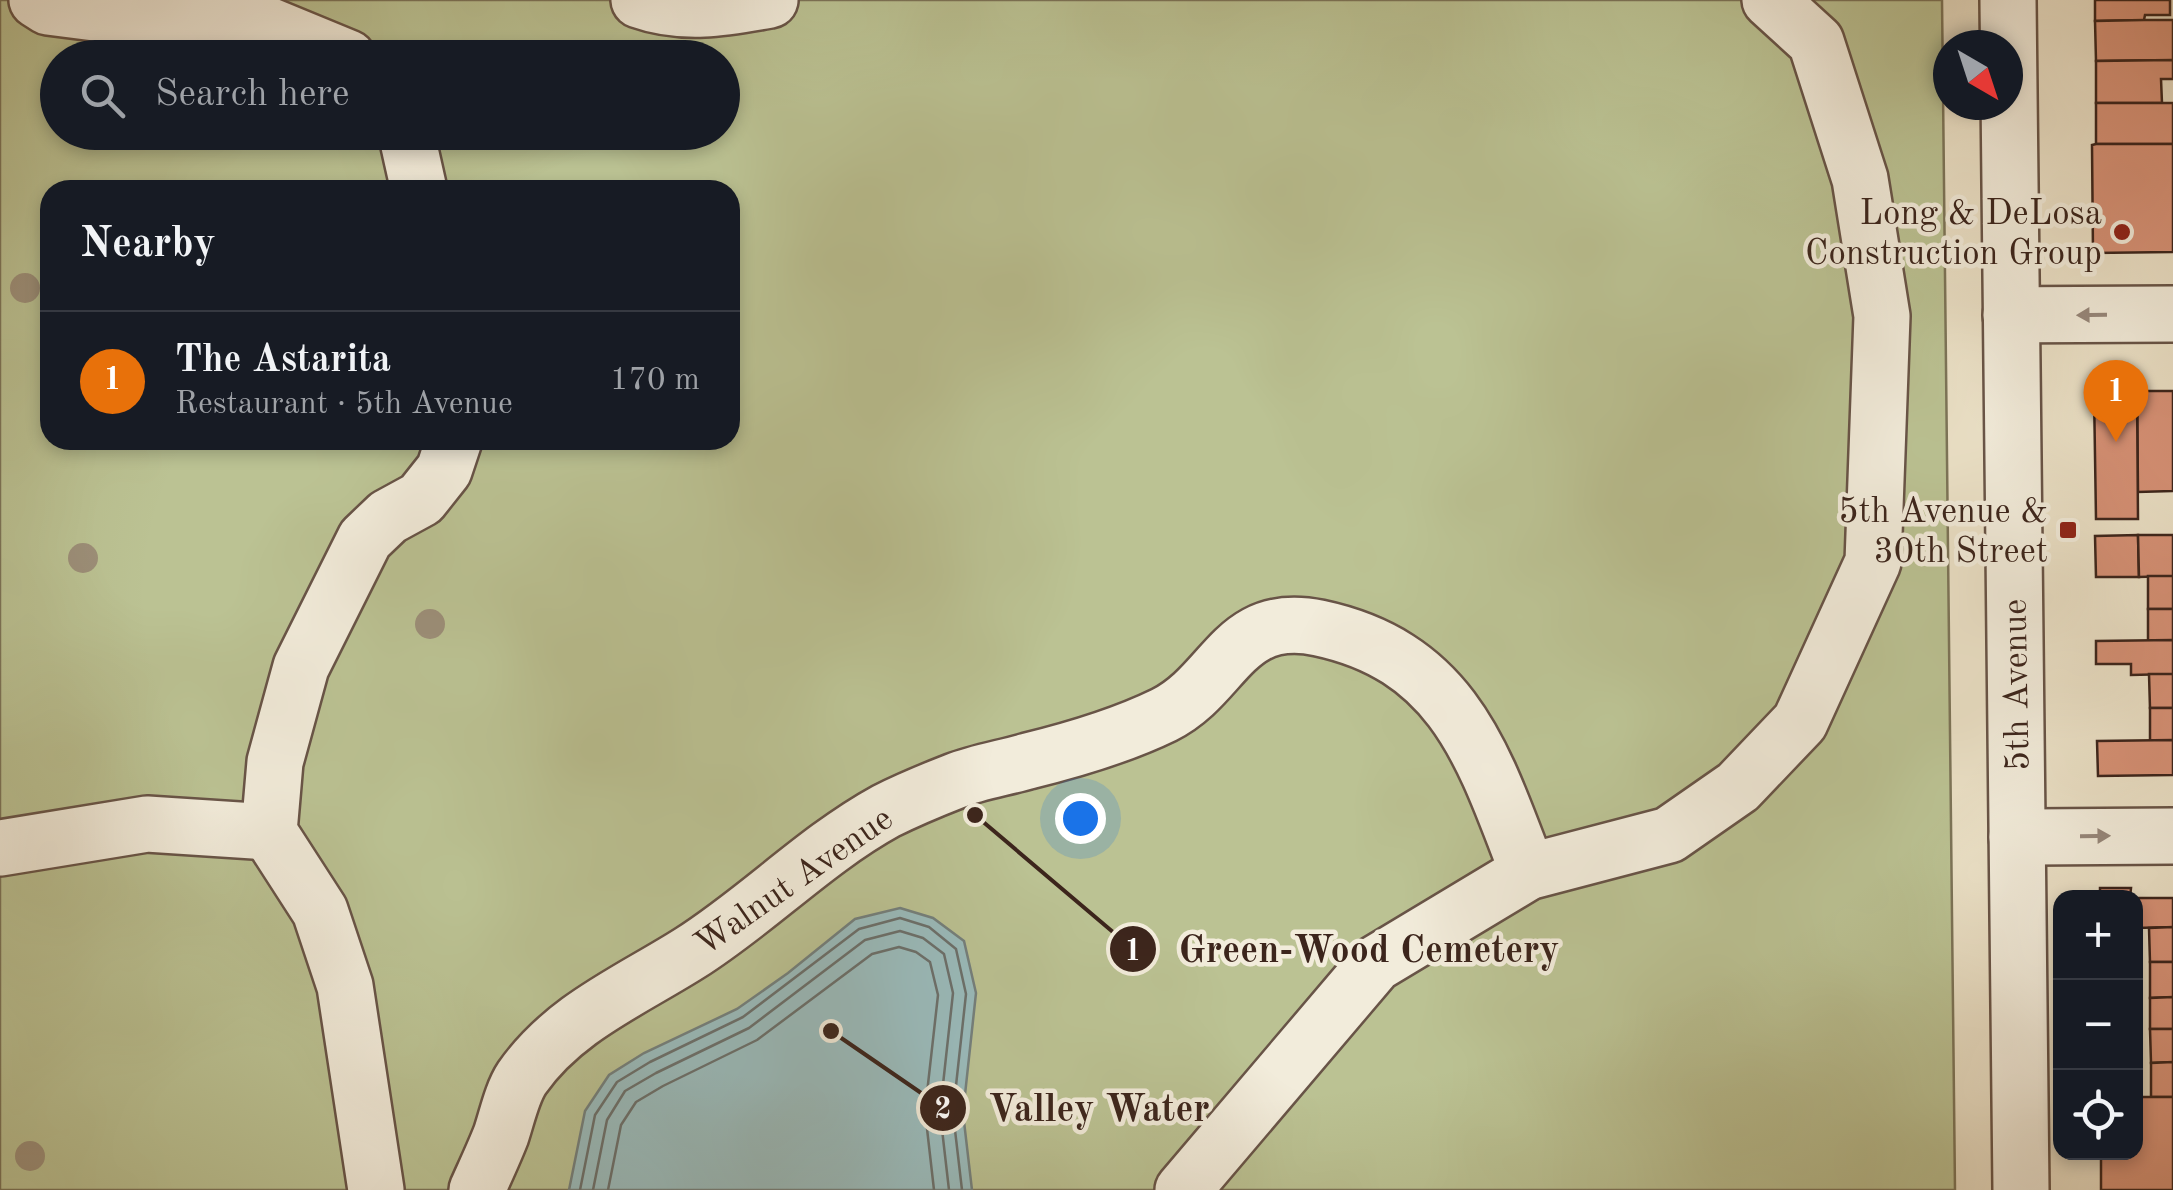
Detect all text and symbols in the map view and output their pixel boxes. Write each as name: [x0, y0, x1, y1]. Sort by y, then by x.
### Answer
north arrow: [1933, 30, 2023, 120]
search box: [40, 40, 740, 150]
icon: search: [75, 68, 130, 123]
text: Search here: [155, 76, 350, 114]
place label: Long & DeLosa Construction Group: [1805, 197, 2102, 272]
marker: Long & DeLosa Construction Group: [2111, 221, 2133, 243]
text: Nearby: [80, 224, 216, 266]
one-way arrow: [2076, 307, 2108, 323]
text: The Astarita: [175, 342, 391, 380]
pin: 1: [2084, 360, 2148, 442]
text: 1: [103, 365, 122, 397]
text: 170 m: [610, 365, 700, 397]
text: Restaurant · 5th Avenue: [175, 389, 513, 421]
place label: 5th Avenue & 30th Street: [1838, 495, 2048, 570]
marker: 5th Avenue & 30th Street: [2057, 519, 2079, 541]
street label: 5th Avenue: [1998, 598, 2037, 772]
your location: [1055, 793, 1106, 844]
street label: Walnut Avenue: [689, 801, 900, 963]
one-way arrow: [2079, 828, 2111, 844]
map controls: [2053, 890, 2143, 1160]
button: +: [2053, 890, 2143, 980]
callout: Green-Wood Cemetery: [1108, 915, 1580, 983]
text: Green-Wood Cemetery: [1178, 933, 1560, 971]
text: 1: [1124, 937, 1142, 967]
button: −: [2053, 980, 2143, 1070]
button: locate: [2053, 1070, 2143, 1160]
callout: Valley Water: [918, 1074, 1230, 1142]
text: Valley Water: [988, 1092, 1210, 1130]
text: 2: [934, 1095, 952, 1125]

